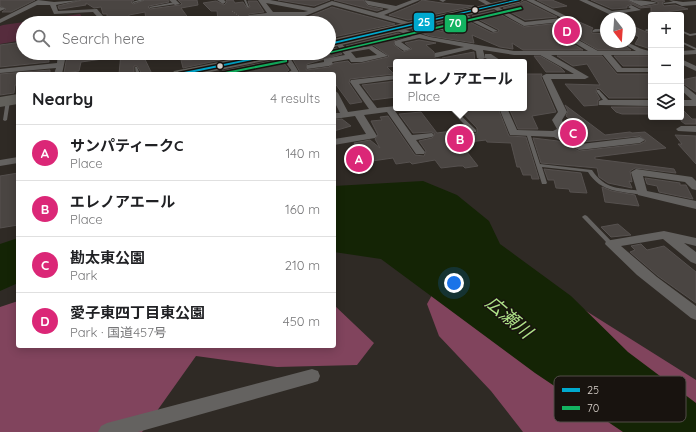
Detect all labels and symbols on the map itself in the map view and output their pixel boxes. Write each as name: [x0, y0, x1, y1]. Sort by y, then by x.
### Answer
unlabelled marker: [470, 5, 480, 15]
line badge: 25: [413, 12, 435, 32]
north arrow: [600, 12, 636, 48]
line badge: 70: [444, 14, 467, 33]
text: 25: [418, 15, 430, 29]
text: 70: [449, 16, 462, 30]
pin: D: [554, 16, 580, 46]
unlabelled marker: [215, 61, 225, 71]
pin: C: [560, 118, 586, 148]
pin: B: [447, 124, 473, 154]
pin: A: [346, 144, 372, 174]
your location: [444, 273, 464, 293]
water label: 広瀬川: [481, 291, 539, 344]
legend: [554, 376, 686, 422]
text: 25: [587, 383, 599, 397]
text: 70: [587, 401, 599, 415]

